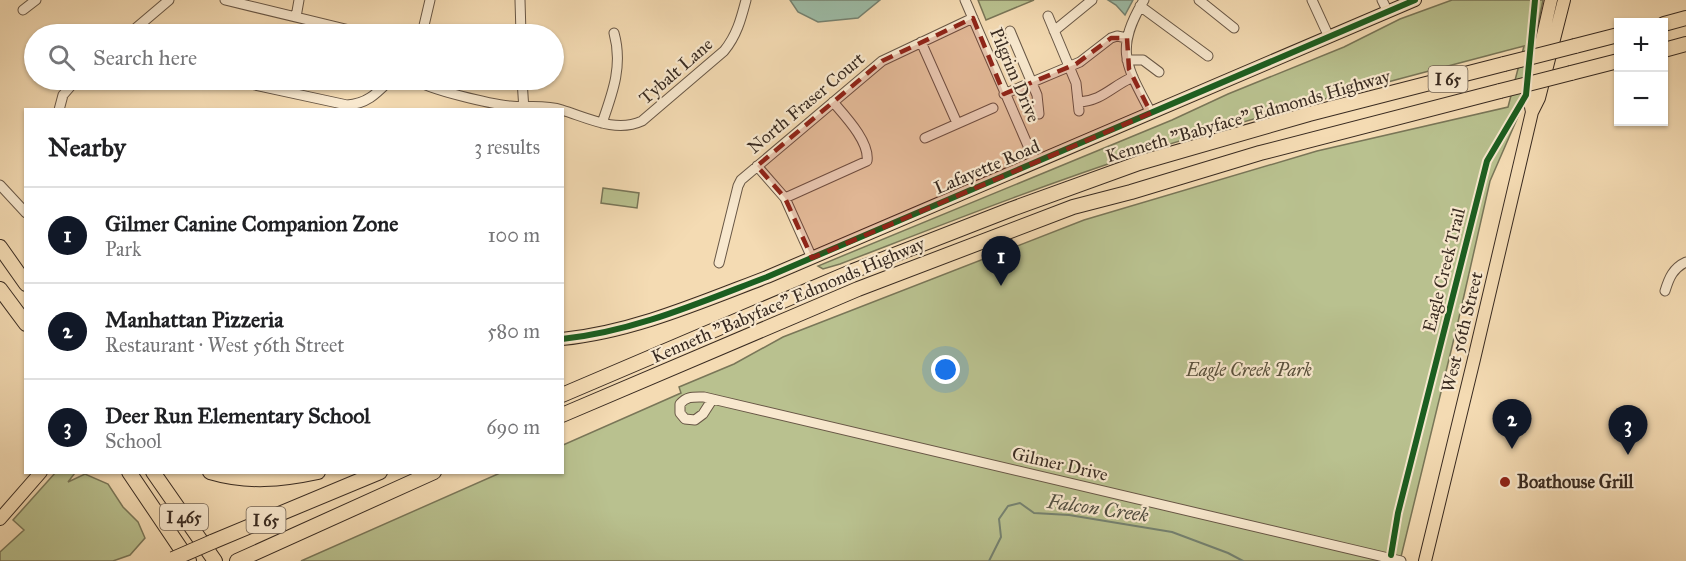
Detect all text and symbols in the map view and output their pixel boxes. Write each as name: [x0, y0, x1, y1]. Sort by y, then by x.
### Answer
map controls: [1614, 18, 1668, 126]
button: +: [1614, 18, 1668, 72]
search box: [24, 24, 564, 90]
street label: Pilgrim Drive: [984, 24, 1045, 126]
street label: Tybalt Lane: [635, 33, 717, 109]
icon: search: [45, 41, 78, 74]
text: Search here: [93, 44, 197, 71]
street label: North Fraser Court: [743, 47, 869, 158]
street label: Kenneth "Babyface" Edmonds Highway: [1103, 65, 1394, 168]
road number: I 65: [1428, 66, 1468, 92]
button: −: [1614, 72, 1668, 126]
text: Nearby: [48, 131, 126, 163]
text: 3 results: [474, 135, 540, 159]
street label: Lafayette Road: [931, 135, 1043, 199]
street label: Eagle Creek Trail: [1418, 206, 1471, 335]
text: Gilmer Canine Companion Zone: [105, 210, 398, 237]
text: 1: [64, 223, 71, 247]
text: 100 m: [488, 223, 540, 247]
street label: Kenneth "Babyface" Edmonds Highway: [648, 232, 929, 369]
pin: 1: [982, 236, 1020, 286]
text: Park: [105, 237, 141, 261]
street label: West 56th Street: [1436, 269, 1488, 394]
text: Manhattan Pizzeria: [105, 306, 284, 333]
text: 2: [63, 319, 72, 343]
text: 580 m: [487, 319, 540, 343]
text: Restaurant · West 56th Street: [105, 333, 344, 357]
your location: [931, 355, 960, 384]
park label: Eagle Creek Park: [1185, 359, 1312, 381]
pin: 2: [1492, 400, 1532, 449]
text: Deer Run Elementary School: [105, 402, 370, 429]
pin: 3: [1608, 406, 1648, 455]
text: 3: [64, 415, 72, 439]
text: 690 m: [486, 415, 540, 439]
text: School: [105, 429, 162, 453]
street label: Gilmer Drive: [1010, 442, 1110, 486]
place label: Boathouse Grill: [1517, 471, 1634, 493]
marker: Boathouse Grill: [1498, 475, 1512, 489]
water label: Falcon Creek: [1045, 489, 1150, 527]
road number: I 465: [160, 504, 208, 530]
road number: I 65: [246, 507, 286, 533]

